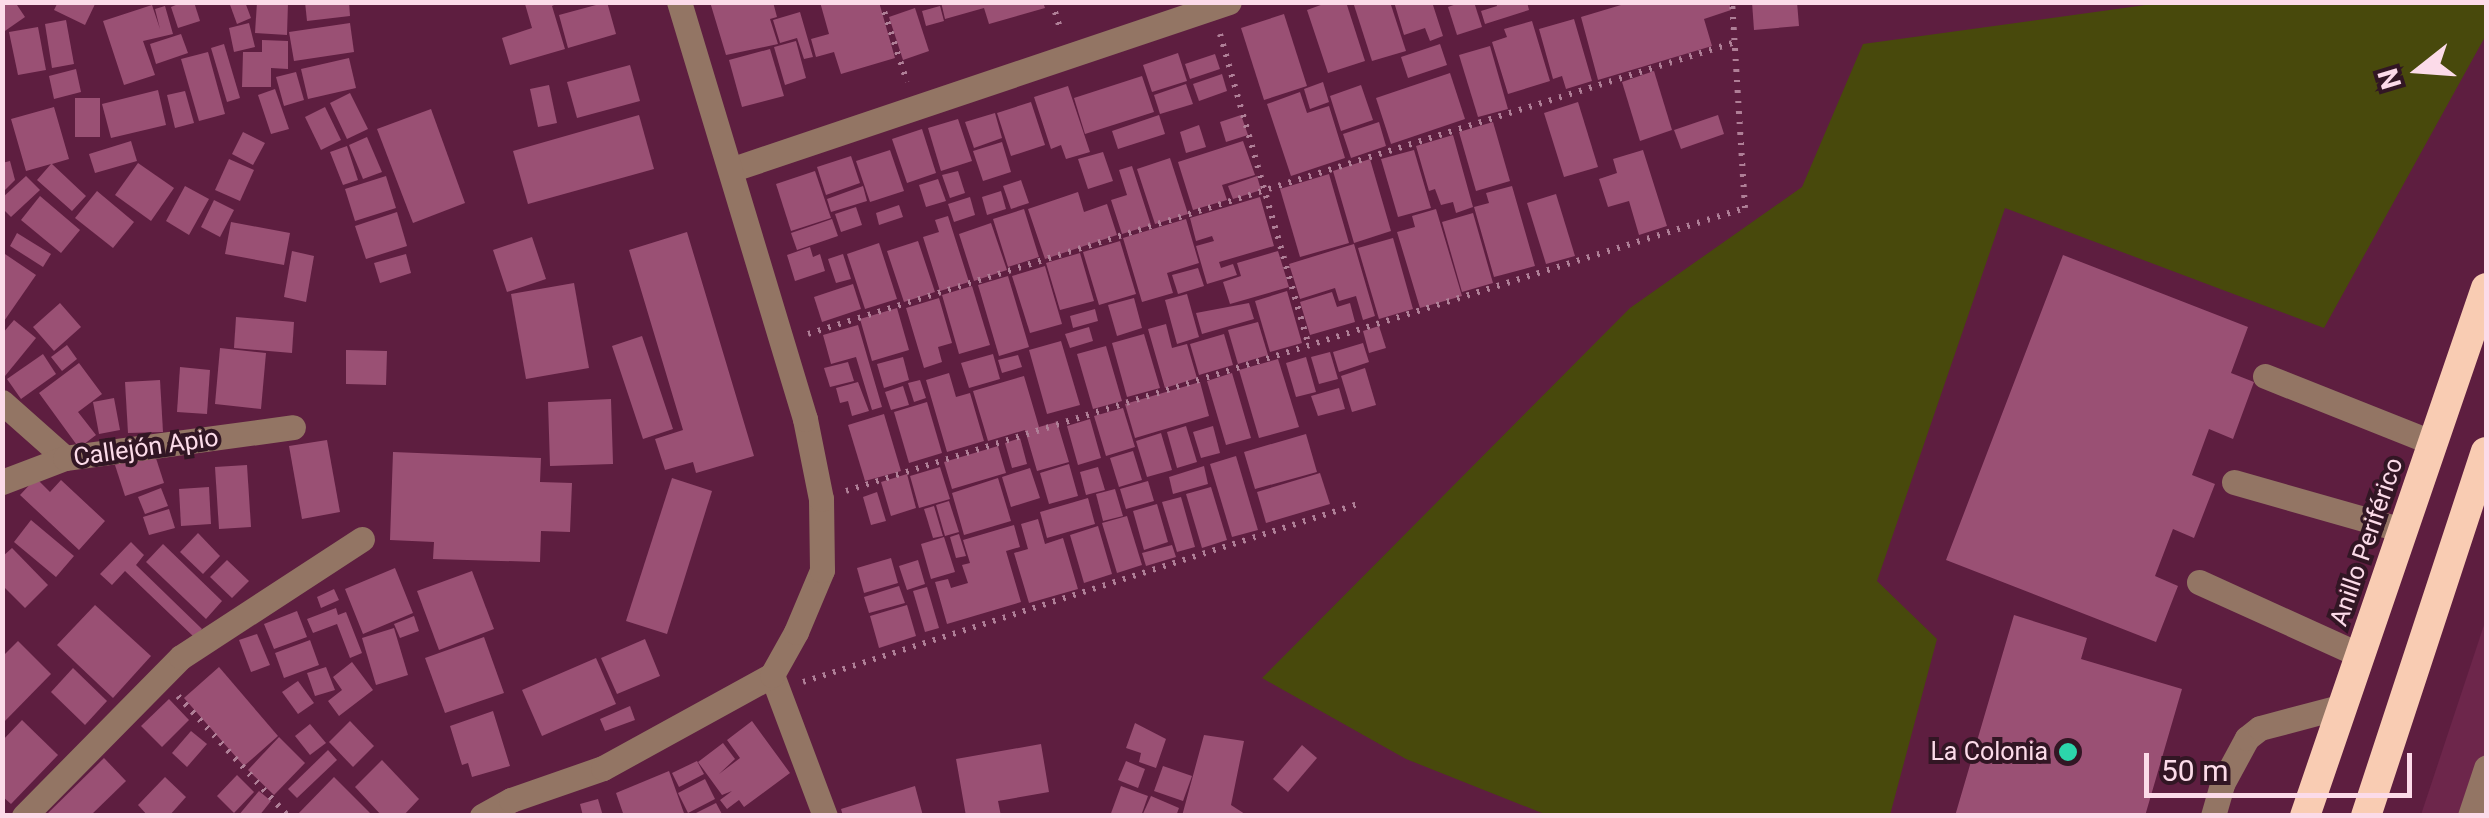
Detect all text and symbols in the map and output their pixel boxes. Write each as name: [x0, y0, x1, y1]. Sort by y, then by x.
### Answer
north arrow: [2369, 20, 2469, 120]
text: N: [2371, 65, 2409, 93]
street label: Callejón Apio: [72, 423, 220, 473]
street label: Anillo Periférico: [2324, 454, 2410, 630]
scale bar: [2149, 733, 2416, 795]
place label: La Colonia: [1930, 737, 2048, 767]
marker: La Colonia: [2057, 741, 2079, 763]
text: 50 m: [2161, 753, 2228, 788]

